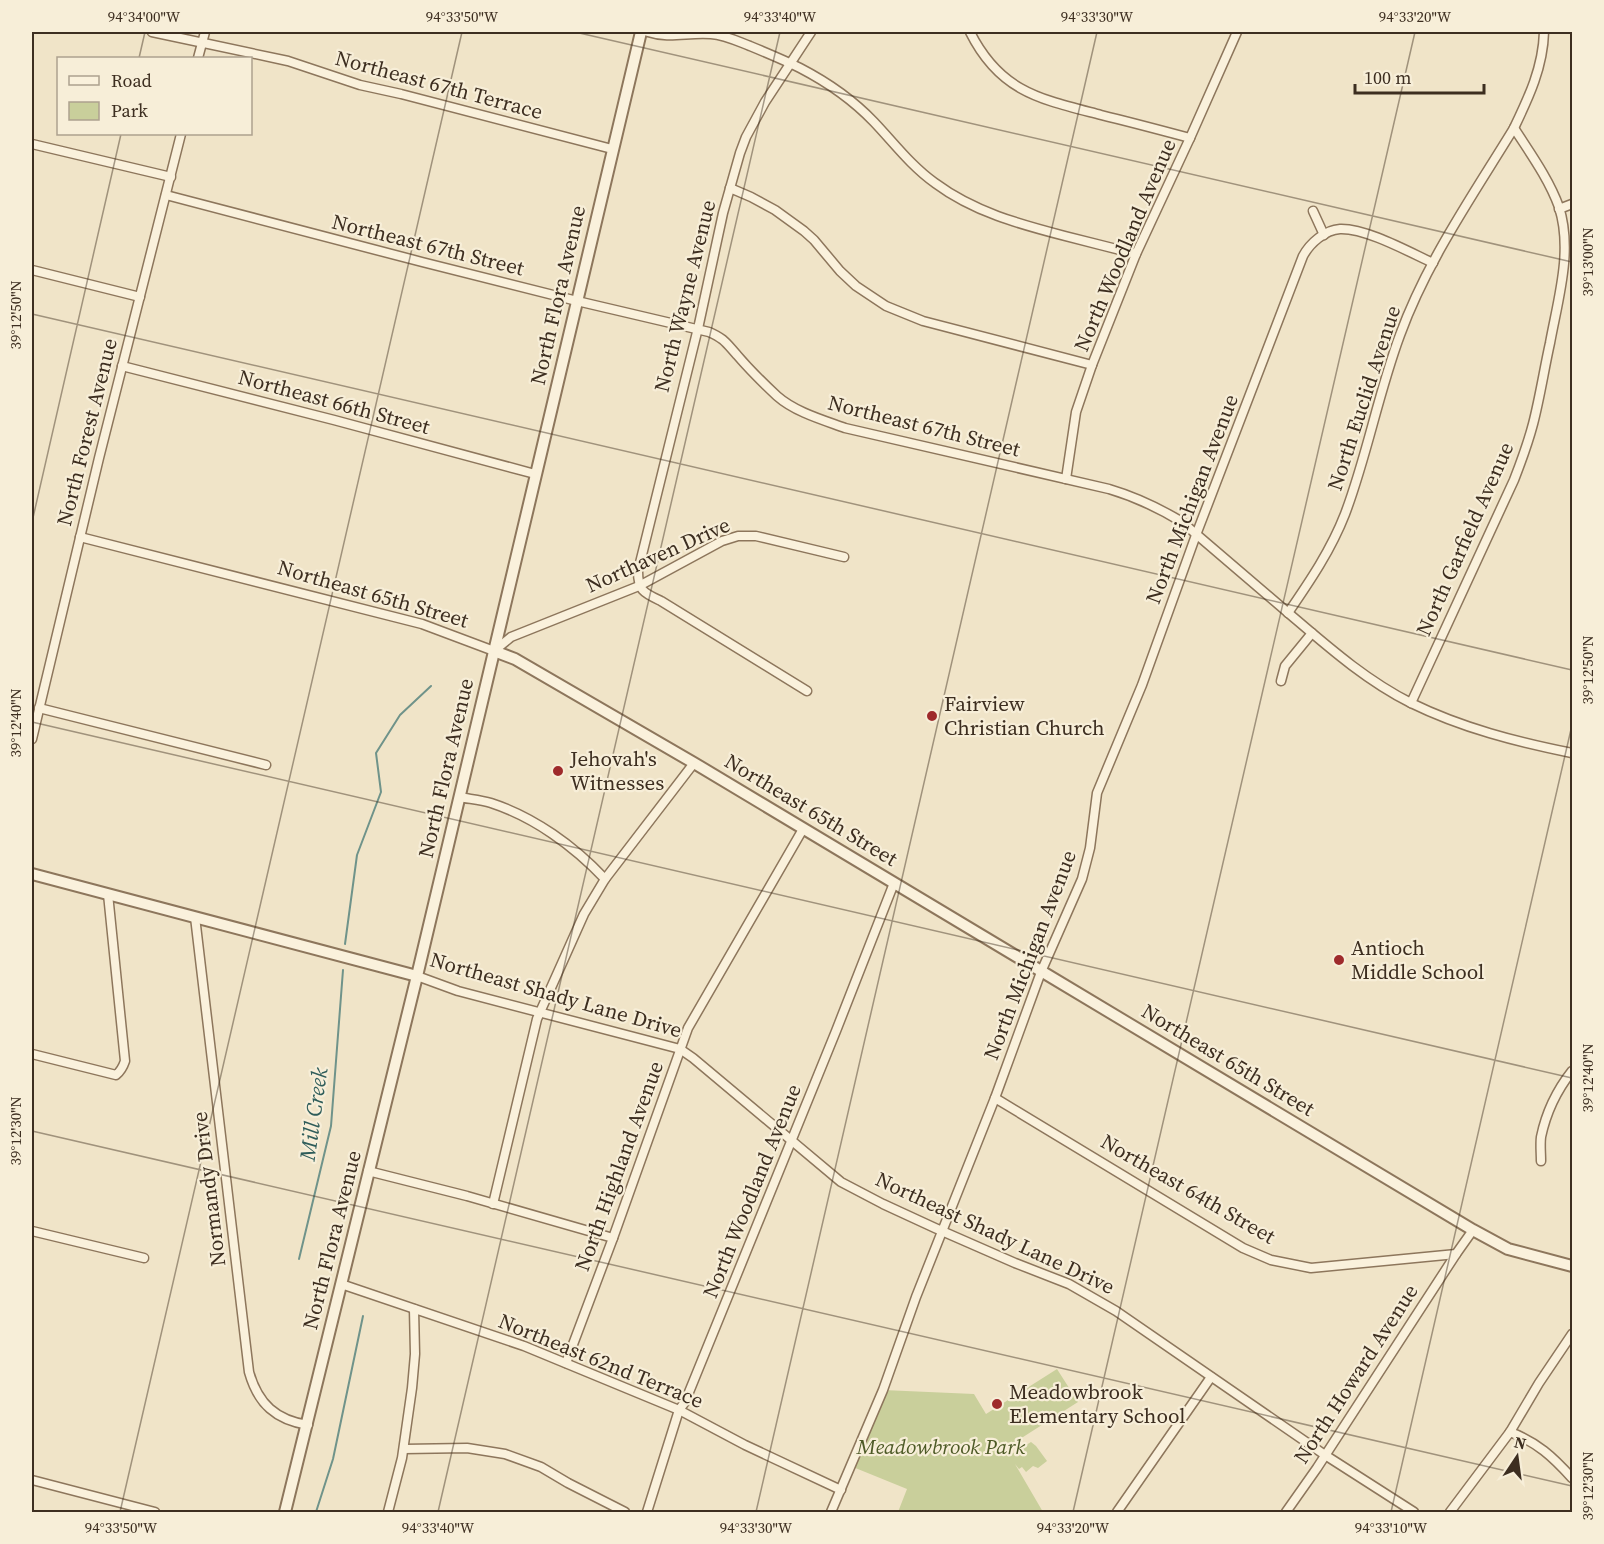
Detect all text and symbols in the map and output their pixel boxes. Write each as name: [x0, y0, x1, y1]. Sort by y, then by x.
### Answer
text: 94°34'00"W: [108, 6, 181, 27]
text: 94°33'50"W: [426, 6, 499, 27]
text: 94°33'40"W: [744, 6, 817, 27]
text: 94°33'30"W: [1061, 6, 1134, 27]
text: 94°33'20"W: [1379, 6, 1452, 27]
street label: Northeast 67th Terrace: [332, 43, 546, 126]
legend: [57, 57, 252, 135]
scale bar: [1355, 57, 1484, 95]
text: 100 m: [1364, 65, 1411, 90]
text: Road: [111, 68, 152, 93]
text: Park: [111, 98, 148, 123]
street label: North Woodland Avenue: [1067, 134, 1183, 356]
street label: North Wayne Avenue: [647, 197, 722, 395]
street label: North Flora Avenue: [523, 202, 592, 388]
street label: Northeast 67th Street: [329, 207, 527, 282]
text: 39°13'00"N: [1577, 227, 1598, 297]
text: 39°12'50"N: [5, 280, 26, 350]
street label: North Euclid Avenue: [1320, 302, 1407, 494]
street label: North Forest Avenue: [49, 335, 124, 529]
street label: Northeast 66th Street: [235, 362, 433, 441]
street label: Northeast 67th Street: [825, 388, 1023, 463]
street label: North Michigan Avenue: [1138, 390, 1245, 608]
street label: North Garfield Avenue: [1409, 437, 1520, 640]
street label: Northaven Drive: [581, 510, 734, 599]
street label: Northeast 65th Street: [274, 552, 472, 635]
text: 39°12'50"N: [1577, 635, 1598, 705]
street label: North Flora Avenue: [411, 675, 480, 861]
text: 39°12'40"N: [5, 688, 26, 758]
place label: Fairview Christian Church: [944, 689, 1105, 742]
marker: Fairview Christian Church: [925, 709, 939, 723]
place label: Jehovah's Witnesses: [569, 744, 664, 797]
street label: Northeast 65th Street: [719, 746, 903, 873]
marker: Jehovah's Witnesses: [551, 764, 565, 778]
street label: North Michigan Avenue: [976, 846, 1083, 1064]
place label: Antioch Middle School: [1351, 933, 1484, 986]
street label: Northeast Shady Lane Drive: [427, 945, 685, 1044]
marker: Antioch Middle School: [1332, 953, 1346, 967]
street label: Northeast 65th Street: [1136, 996, 1320, 1123]
text: 39°12'40"N: [1577, 1043, 1598, 1113]
street label: North Highland Avenue: [567, 1057, 670, 1275]
water label: Mill Creek: [291, 1065, 334, 1163]
street label: North Woodland Avenue: [695, 1079, 808, 1302]
text: 39°12'30"N: [5, 1096, 26, 1166]
street label: Normandy Drive: [185, 1110, 232, 1268]
street label: Northeast 64th Street: [1096, 1127, 1281, 1250]
street label: North Flora Avenue: [295, 1147, 368, 1332]
street label: Northeast Shady Lane Drive: [871, 1164, 1119, 1301]
street label: North Howard Avenue: [1287, 1278, 1425, 1469]
street label: Northeast 62nd Terrace: [494, 1306, 708, 1415]
place label: Meadowbrook Elementary School: [1009, 1377, 1186, 1430]
marker: Meadowbrook Elementary School: [990, 1397, 1004, 1411]
north arrow: [1487, 1427, 1547, 1487]
text: N: [1512, 1430, 1529, 1454]
park label: Meadowbrook Park: [856, 1432, 1025, 1461]
text: 39°12'30"N: [1577, 1451, 1598, 1521]
text: 94°33'50"W: [85, 1517, 158, 1538]
text: 94°33'40"W: [402, 1517, 475, 1538]
text: 94°33'30"W: [720, 1517, 793, 1538]
text: 94°33'20"W: [1037, 1517, 1110, 1538]
text: 94°33'10"W: [1355, 1517, 1428, 1538]

